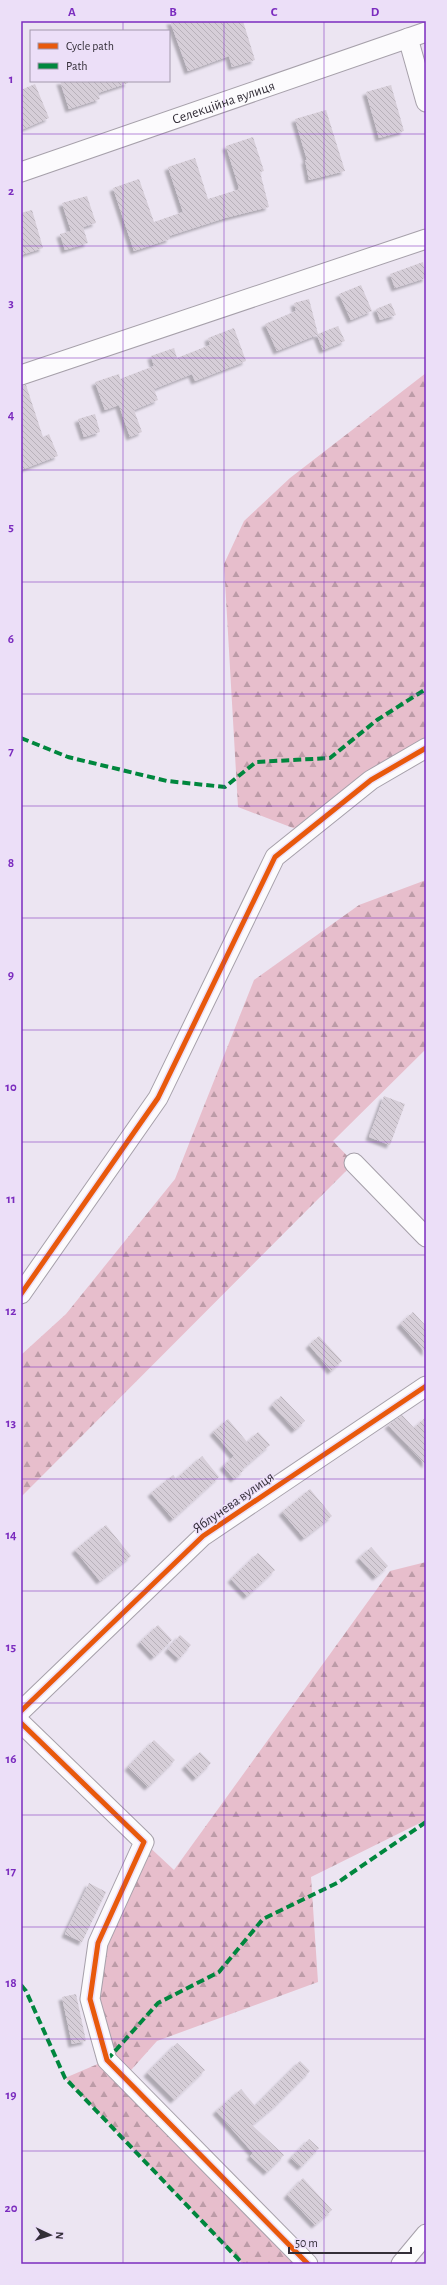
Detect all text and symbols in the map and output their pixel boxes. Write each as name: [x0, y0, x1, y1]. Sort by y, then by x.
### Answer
text: A: [68, 6, 76, 19]
text: B: [169, 6, 177, 19]
text: C: [271, 6, 278, 19]
text: D: [371, 6, 380, 19]
legend: [30, 30, 170, 82]
text: Cycle path: [66, 40, 114, 53]
text: Path: [66, 60, 88, 72]
text: 1: [9, 73, 13, 86]
street label: Селекційна вулиця: [171, 79, 277, 127]
text: 2: [8, 185, 14, 198]
text: 3: [8, 297, 14, 310]
text: 4: [8, 409, 15, 422]
text: 5: [8, 521, 14, 534]
text: 6: [8, 633, 14, 646]
text: 7: [8, 745, 14, 758]
text: 8: [8, 857, 14, 870]
text: 9: [8, 969, 14, 982]
text: 10: [5, 1081, 17, 1094]
text: 11: [6, 1193, 16, 1206]
text: 12: [6, 1305, 16, 1318]
text: 13: [6, 1417, 17, 1430]
street label: Яблунева вулиця: [190, 1470, 277, 1536]
text: 14: [5, 1529, 17, 1542]
text: 15: [6, 1641, 17, 1654]
text: 16: [6, 1753, 16, 1766]
text: 17: [6, 1865, 17, 1878]
text: 18: [5, 1977, 17, 1990]
text: 19: [6, 2089, 16, 2102]
text: 20: [5, 2202, 18, 2215]
north arrow: [30, 2215, 70, 2255]
scale bar: [289, 2229, 411, 2255]
text: N: [54, 2231, 65, 2240]
text: 50 m: [295, 2237, 318, 2249]

